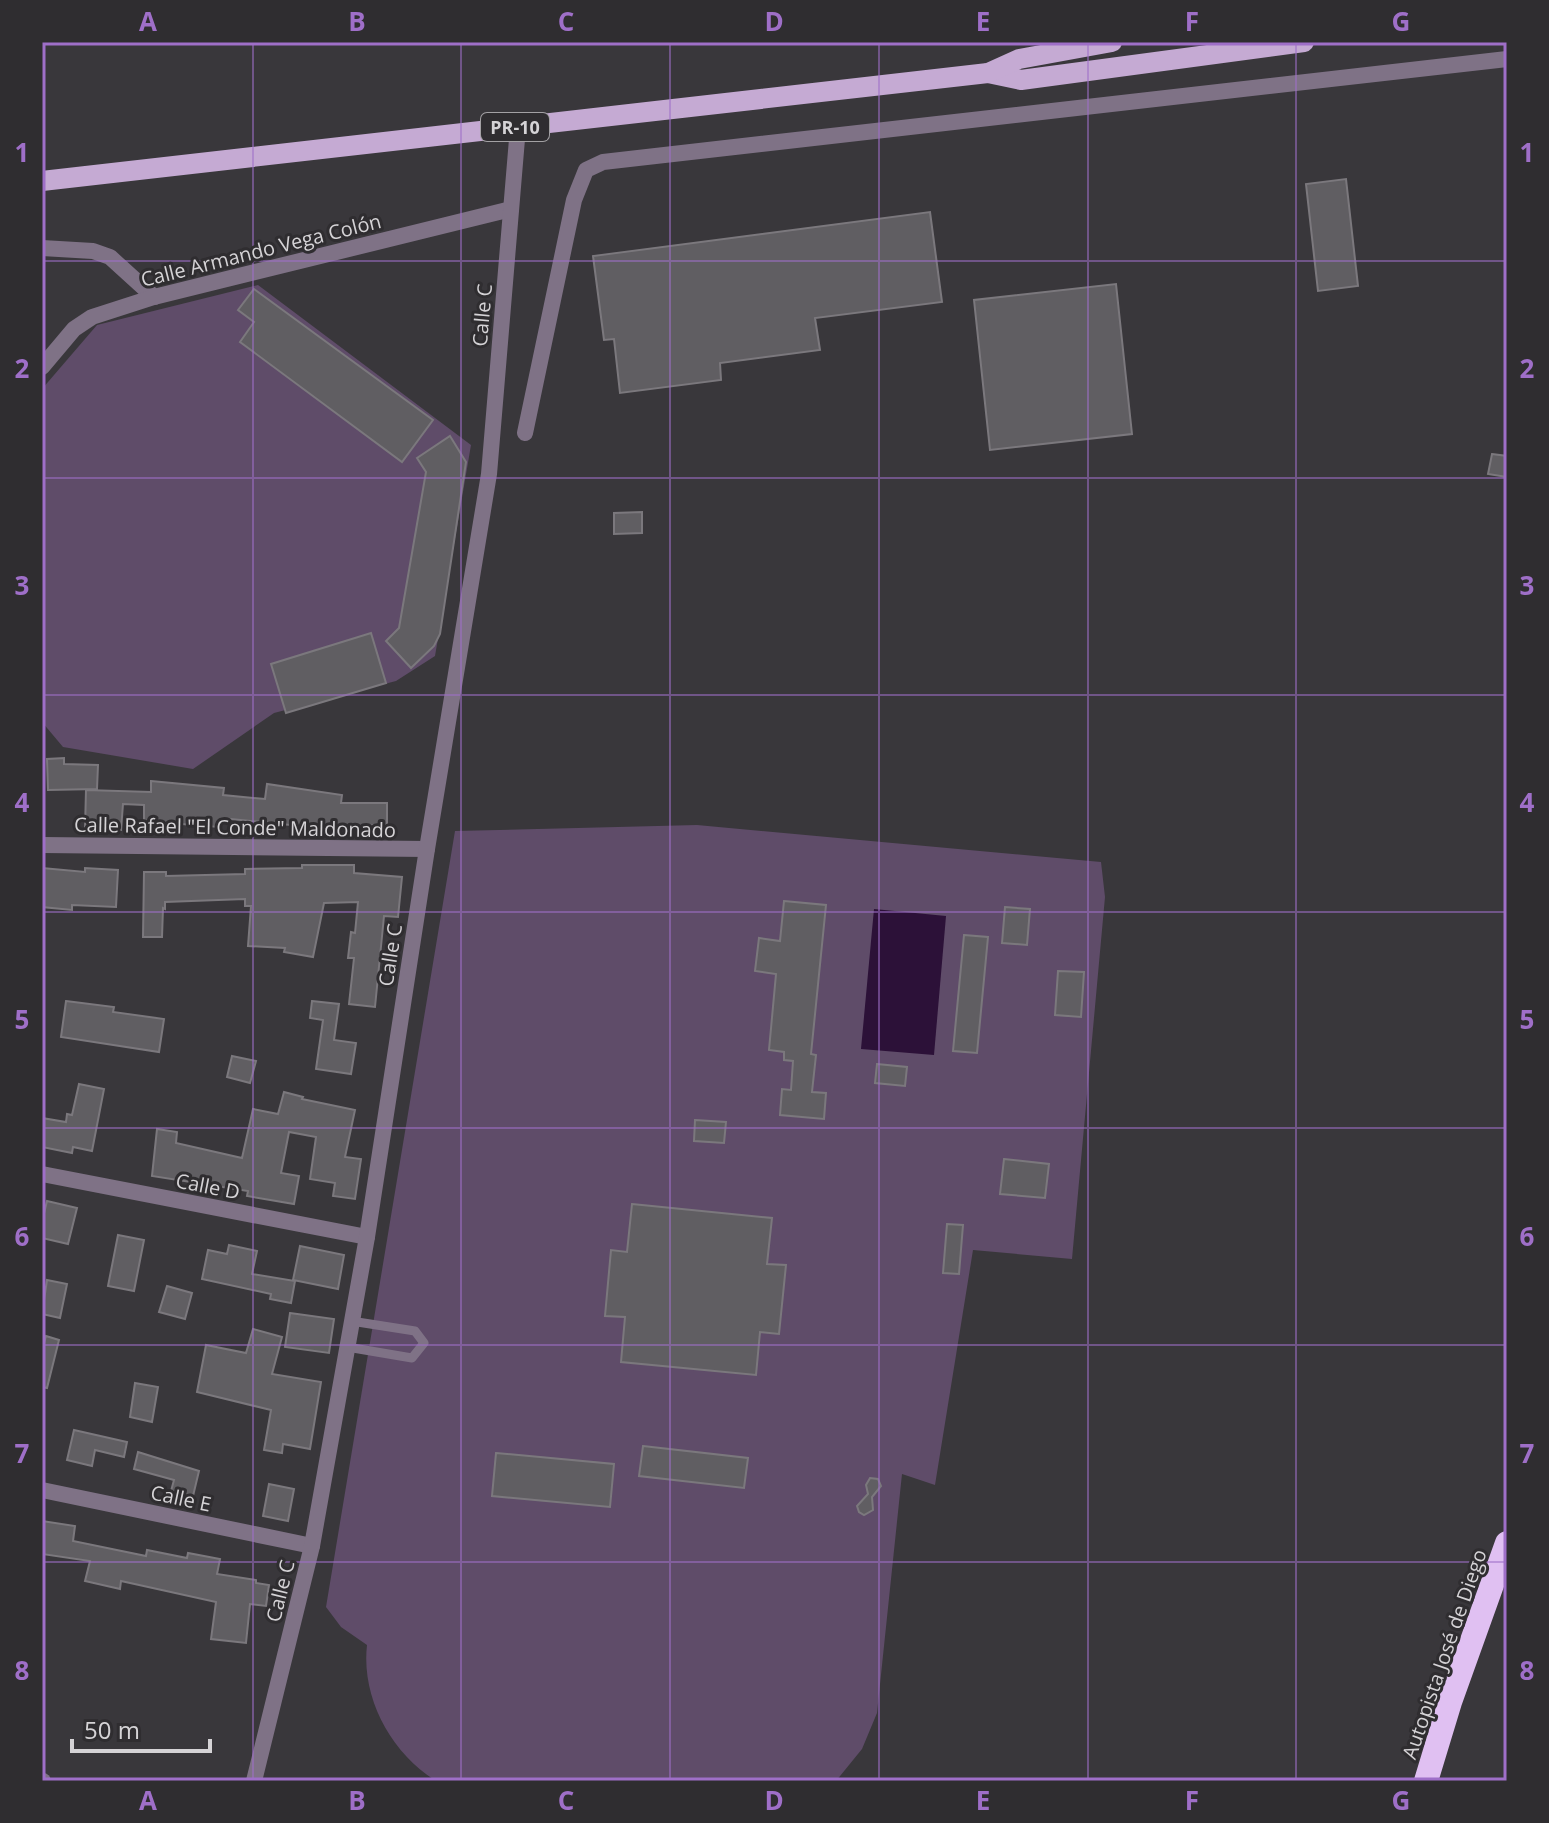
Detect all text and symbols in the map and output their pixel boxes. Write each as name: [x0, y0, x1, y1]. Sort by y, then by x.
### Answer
text: A: [139, 3, 157, 39]
text: B: [348, 3, 366, 39]
text: C: [558, 3, 574, 39]
text: D: [764, 3, 784, 39]
text: E: [976, 3, 990, 39]
text: F: [1185, 3, 1199, 39]
text: G: [1392, 3, 1410, 39]
road number: PR-10: [481, 113, 549, 141]
text: 1: [15, 134, 29, 170]
text: 1: [1520, 134, 1534, 170]
street label: Calle Armando Vega Colón: [138, 207, 384, 293]
street label: Calle C: [466, 283, 498, 347]
text: 2: [15, 350, 30, 386]
text: 2: [1520, 350, 1535, 386]
text: 3: [15, 567, 29, 603]
text: 3: [1520, 567, 1534, 603]
text: 4: [15, 784, 30, 820]
text: 4: [1520, 784, 1535, 820]
street label: Calle Rafael "El Conde" Maldonado: [74, 811, 396, 843]
street label: Calle C: [372, 922, 408, 988]
text: 5: [15, 1001, 29, 1037]
text: 5: [1520, 1001, 1534, 1037]
street label: Calle D: [174, 1167, 242, 1205]
text: 6: [15, 1218, 30, 1254]
text: 6: [1520, 1218, 1535, 1254]
text: 7: [15, 1435, 30, 1471]
text: 7: [1520, 1435, 1535, 1471]
street label: Calle E: [148, 1478, 214, 1518]
street label: Autopista José de Diego: [1395, 1546, 1493, 1762]
street label: Calle C: [259, 1557, 301, 1625]
text: 8: [15, 1652, 29, 1688]
text: 8: [1520, 1652, 1534, 1688]
scale bar: [72, 1703, 210, 1753]
text: 50 m: [84, 1713, 140, 1746]
text: A: [139, 1782, 157, 1818]
text: B: [348, 1782, 366, 1818]
text: C: [558, 1782, 574, 1818]
text: D: [764, 1782, 784, 1818]
text: E: [976, 1782, 990, 1818]
text: F: [1185, 1782, 1199, 1818]
text: G: [1392, 1782, 1410, 1818]

